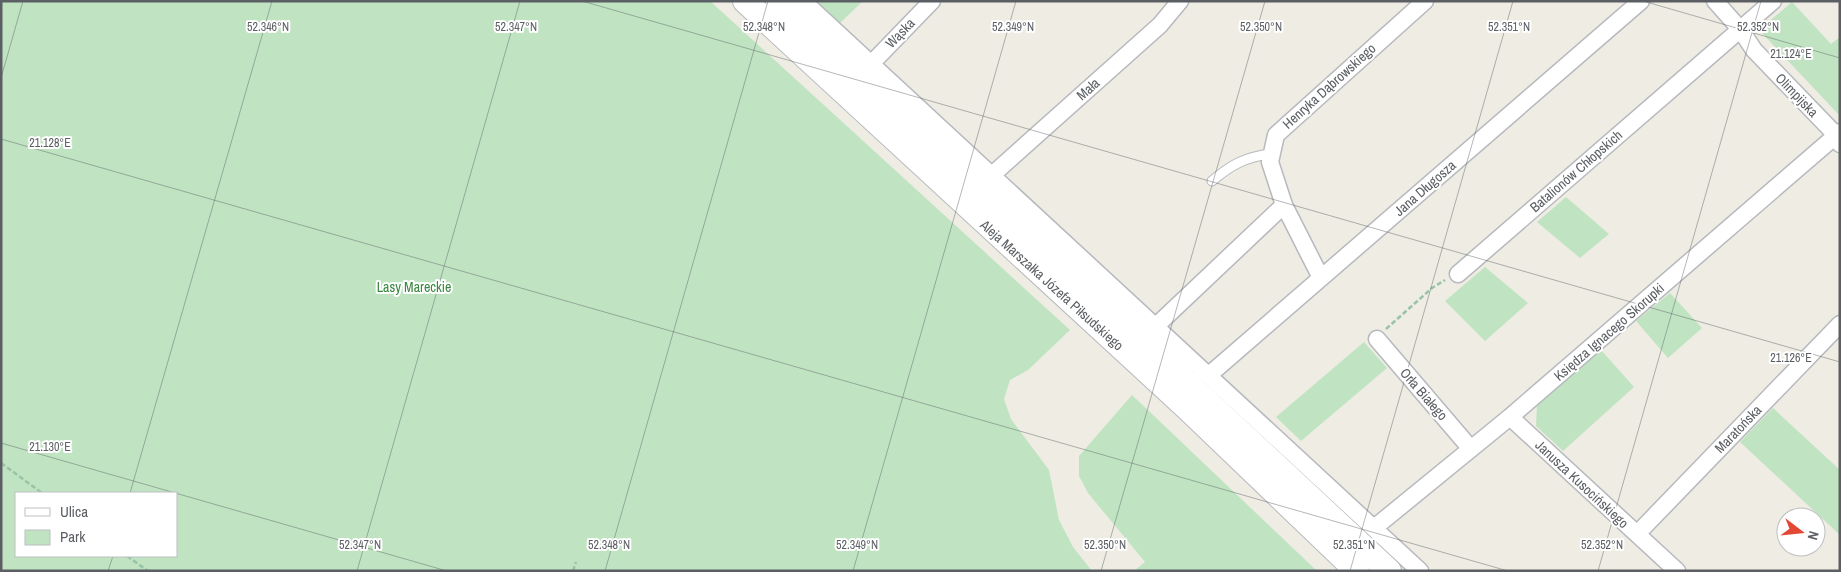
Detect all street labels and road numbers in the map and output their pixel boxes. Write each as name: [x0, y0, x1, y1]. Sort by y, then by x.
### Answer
street label: Wąska: [881, 14, 919, 52]
street label: Henryka Dąbrowskiego: [1279, 39, 1379, 133]
street label: Olimpijska: [1772, 69, 1823, 121]
street label: Mała: [1073, 74, 1104, 104]
street label: Batalionów Chłopskich: [1526, 126, 1626, 216]
street label: Jana Długosza: [1390, 156, 1460, 220]
street label: Aleja Marszałka Józefa Piłsudskiego: [976, 215, 1127, 354]
street label: Księdza Ignacego Skorupki: [1550, 279, 1668, 385]
street label: Orła Białego: [1396, 364, 1452, 424]
street label: Maratońska: [1711, 401, 1766, 457]
street label: Janusza Kusocińskiego: [1532, 436, 1632, 532]

